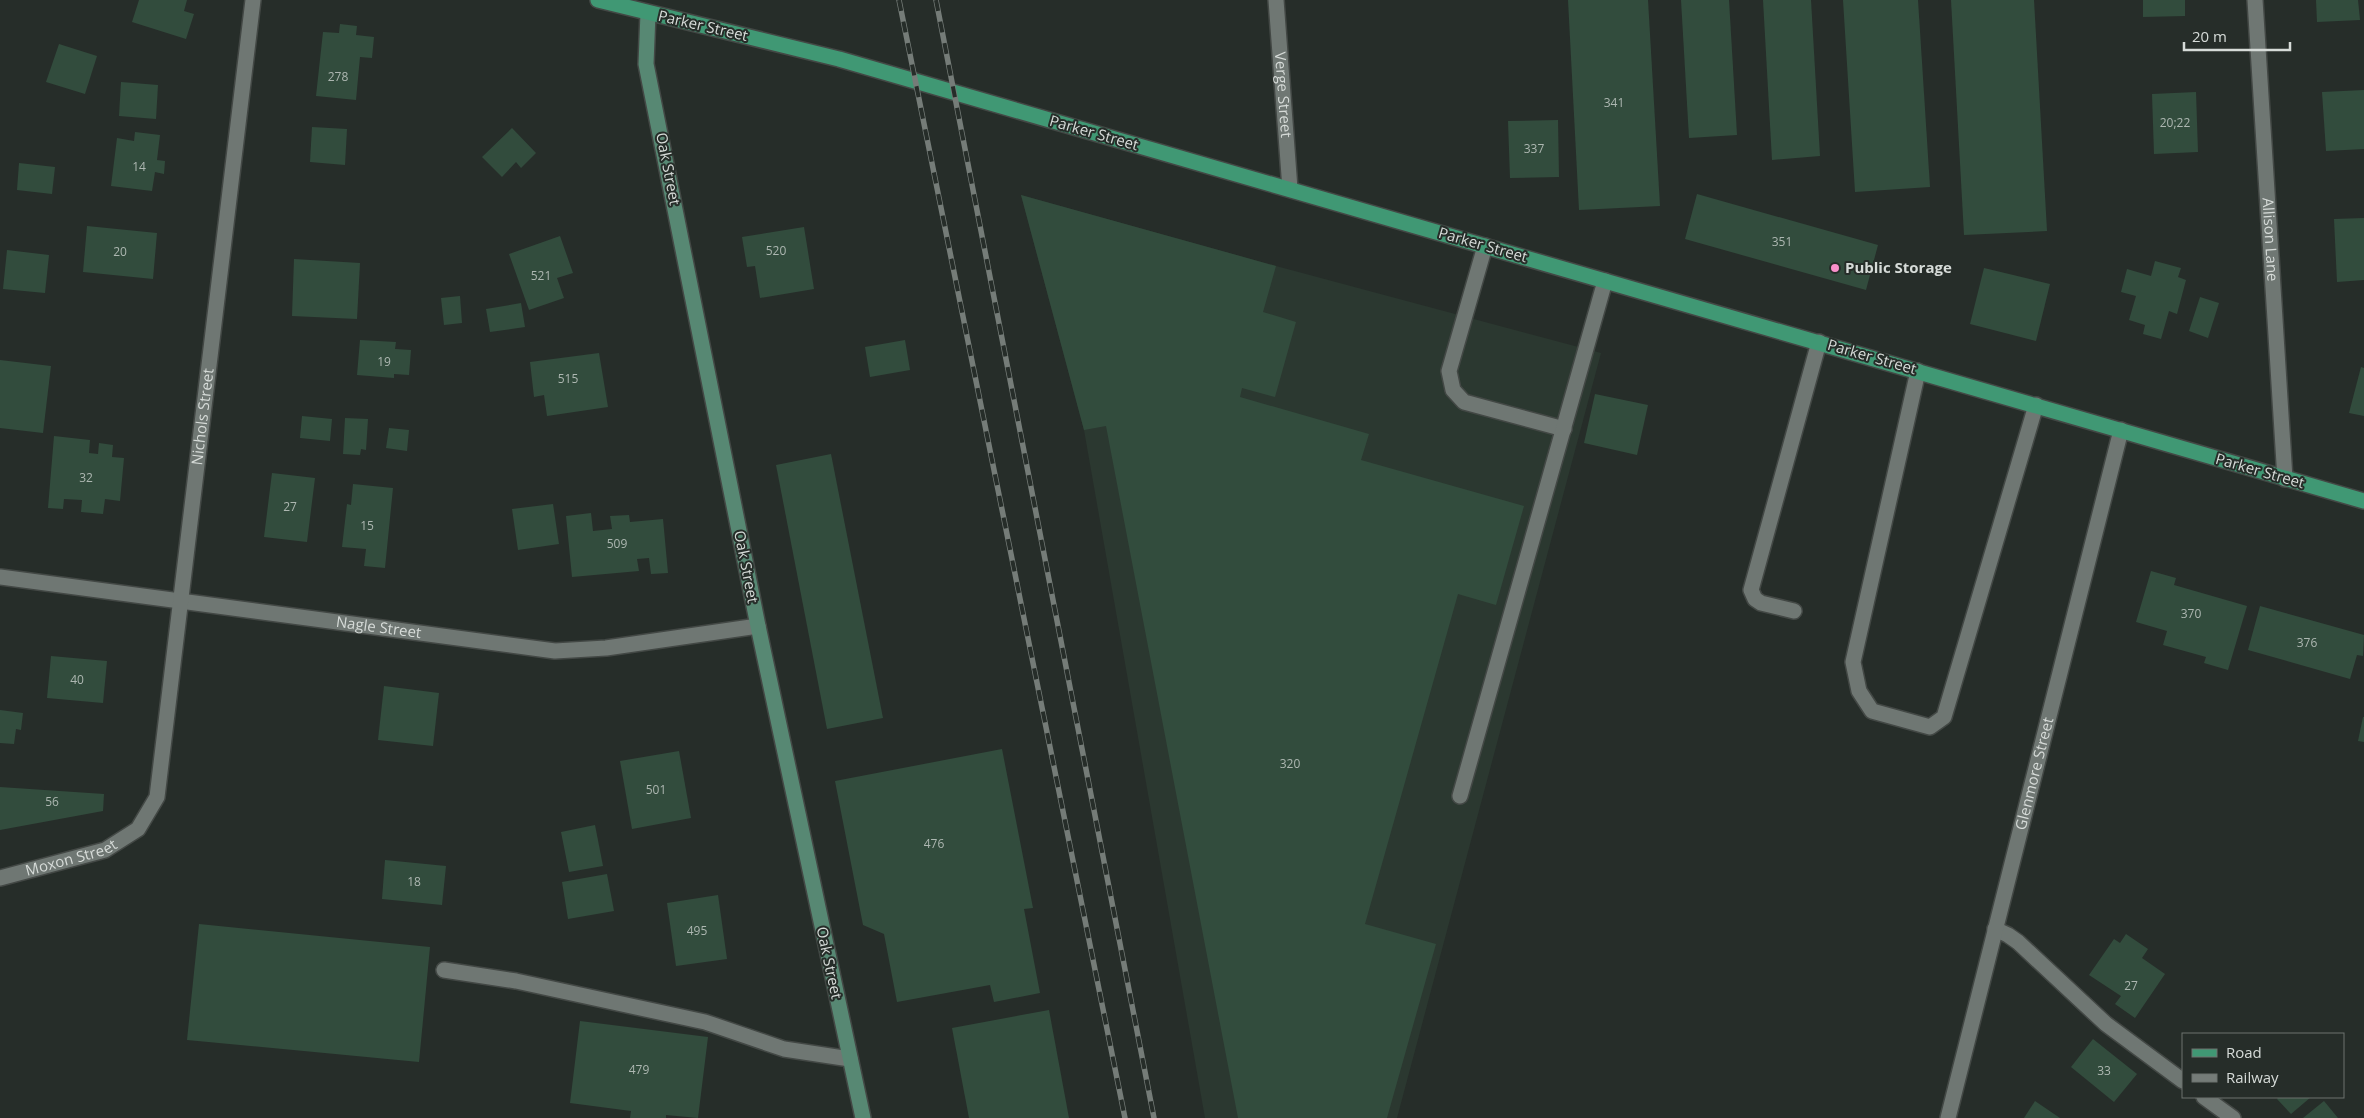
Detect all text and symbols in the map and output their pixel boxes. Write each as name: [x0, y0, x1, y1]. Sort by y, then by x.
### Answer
street label: Parker Street: [656, 5, 750, 45]
scale bar: [2184, 20, 2290, 52]
text: 20 m: [2192, 26, 2227, 46]
street label: Verge Street: [1271, 51, 1297, 138]
house number: 278: [328, 68, 348, 85]
house number: 341: [1604, 94, 1624, 111]
street label: Parker Street: [1047, 110, 1141, 154]
house number: 20;22: [2160, 114, 2190, 131]
street label: Oak Street: [652, 131, 686, 207]
house number: 337: [1524, 140, 1544, 157]
house number: 14: [132, 158, 146, 175]
street label: Allison Lane: [2258, 197, 2284, 282]
street label: Parker Street: [1436, 222, 1530, 266]
house number: 351: [1772, 233, 1792, 250]
house number: 520: [766, 242, 786, 259]
house number: 20: [113, 243, 127, 260]
place label: Public Storage: [1845, 257, 1952, 277]
marker: Public Storage: [1829, 262, 1841, 274]
house number: 521: [531, 267, 551, 284]
street label: Parker Street: [1825, 334, 1919, 378]
house number: 19: [377, 353, 391, 370]
street label: Nichols Street: [186, 367, 218, 466]
house number: 515: [558, 370, 578, 387]
street label: Parker Street: [2213, 448, 2307, 492]
house number: 32: [79, 469, 93, 486]
house number: 27: [283, 498, 297, 515]
house number: 15: [360, 517, 374, 534]
street label: Oak Street: [730, 529, 764, 605]
house number: 509: [607, 535, 627, 552]
house number: 370: [2181, 605, 2201, 622]
street label: Nagle Street: [335, 611, 423, 642]
house number: 376: [2297, 634, 2317, 651]
house number: 40: [70, 671, 84, 688]
street label: Glenmore Street: [2010, 715, 2057, 832]
house number: 320: [1280, 755, 1300, 772]
house number: 501: [646, 781, 666, 798]
house number: 56: [45, 793, 59, 810]
street label: Moxon Street: [23, 834, 120, 880]
house number: 476: [924, 835, 944, 852]
house number: 18: [407, 873, 421, 890]
house number: 495: [687, 922, 707, 939]
street label: Oak Street: [813, 925, 847, 1001]
house number: 27: [2124, 977, 2138, 994]
legend: [2182, 1033, 2344, 1098]
text: Road: [2226, 1042, 2262, 1062]
house number: 479: [629, 1061, 649, 1078]
house number: 33: [2097, 1062, 2111, 1079]
text: Railway: [2226, 1067, 2279, 1087]

